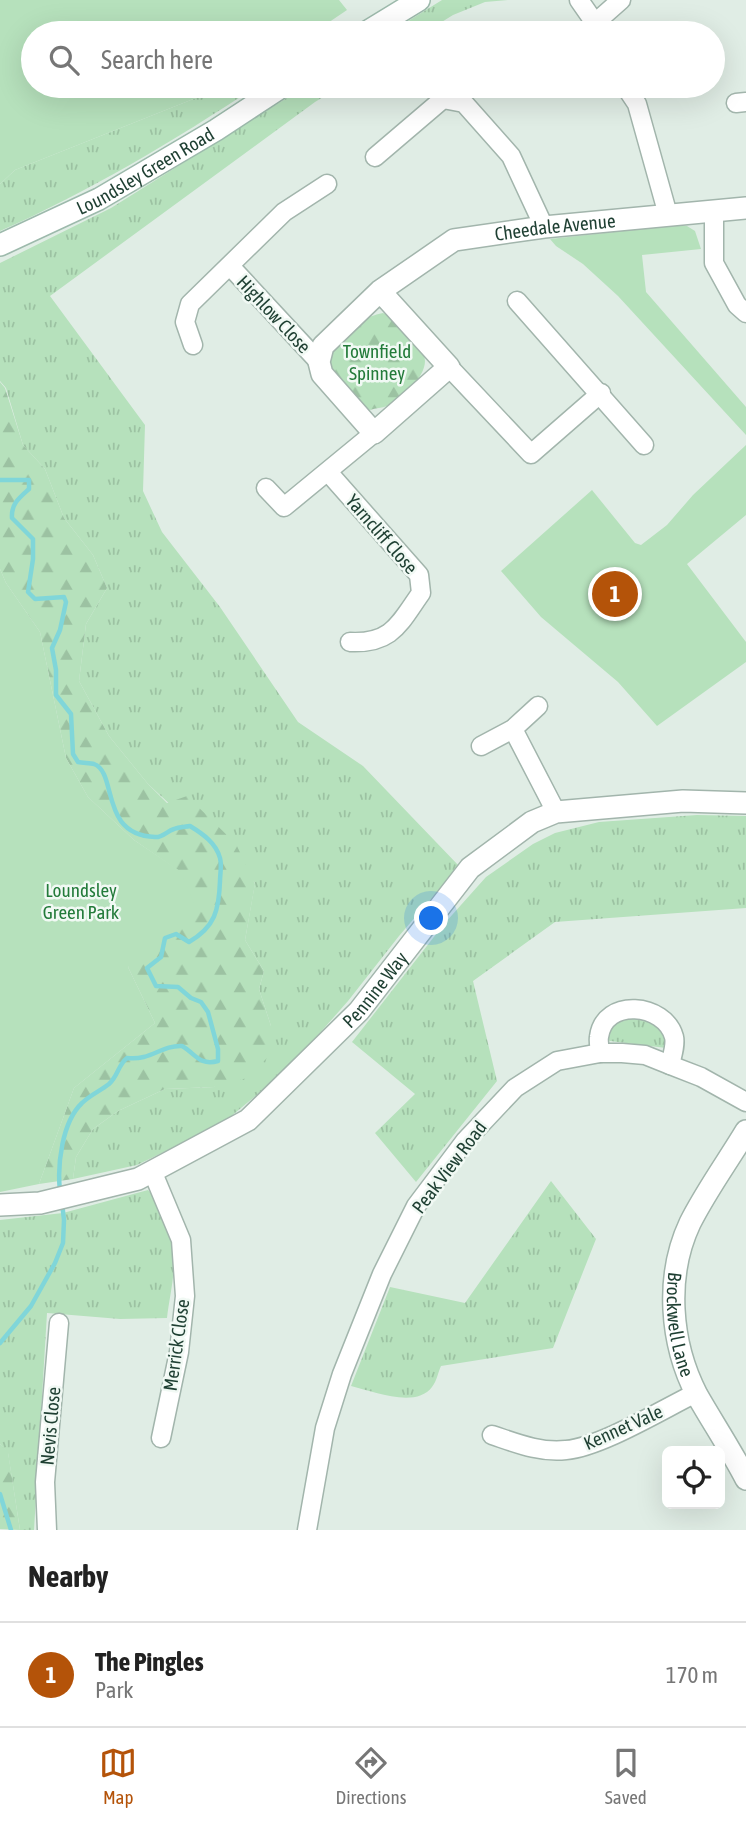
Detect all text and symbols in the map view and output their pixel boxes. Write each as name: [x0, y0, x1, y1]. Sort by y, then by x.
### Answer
search box: [21, 21, 725, 98]
icon: search: [45, 41, 83, 79]
text: Search here: [101, 45, 213, 75]
street label: Loundsley Green Road: [73, 123, 218, 219]
street label: Cheedale Avenue: [493, 209, 616, 245]
street label: Highlow Close: [233, 271, 315, 357]
park label: Townfield Spinney: [343, 340, 411, 384]
street label: Yarncliff Close: [342, 490, 422, 578]
pin: 1: [592, 568, 638, 620]
park label: Loundsley Green Park: [43, 879, 120, 923]
your location: [414, 901, 448, 935]
street label: Pennine Way: [338, 947, 412, 1032]
street label: Peak View Road: [407, 1116, 491, 1218]
street label: Brockwell Lane: [663, 1271, 699, 1380]
street label: Merrick Close: [159, 1298, 193, 1392]
street label: Nevis Close: [36, 1386, 64, 1466]
street label: Kennet Vale: [580, 1400, 666, 1454]
map controls: [662, 1446, 725, 1509]
button: locate: [662, 1446, 725, 1509]
text: Nearby: [28, 1559, 108, 1593]
text: The Pingles: [95, 1647, 204, 1677]
text: 1: [46, 1662, 56, 1688]
text: 170 m: [666, 1662, 718, 1688]
text: Park: [95, 1677, 133, 1703]
tab: Map: [99, 1744, 137, 1808]
tab: Directions: [336, 1744, 406, 1808]
tab: Saved: [605, 1744, 647, 1808]

